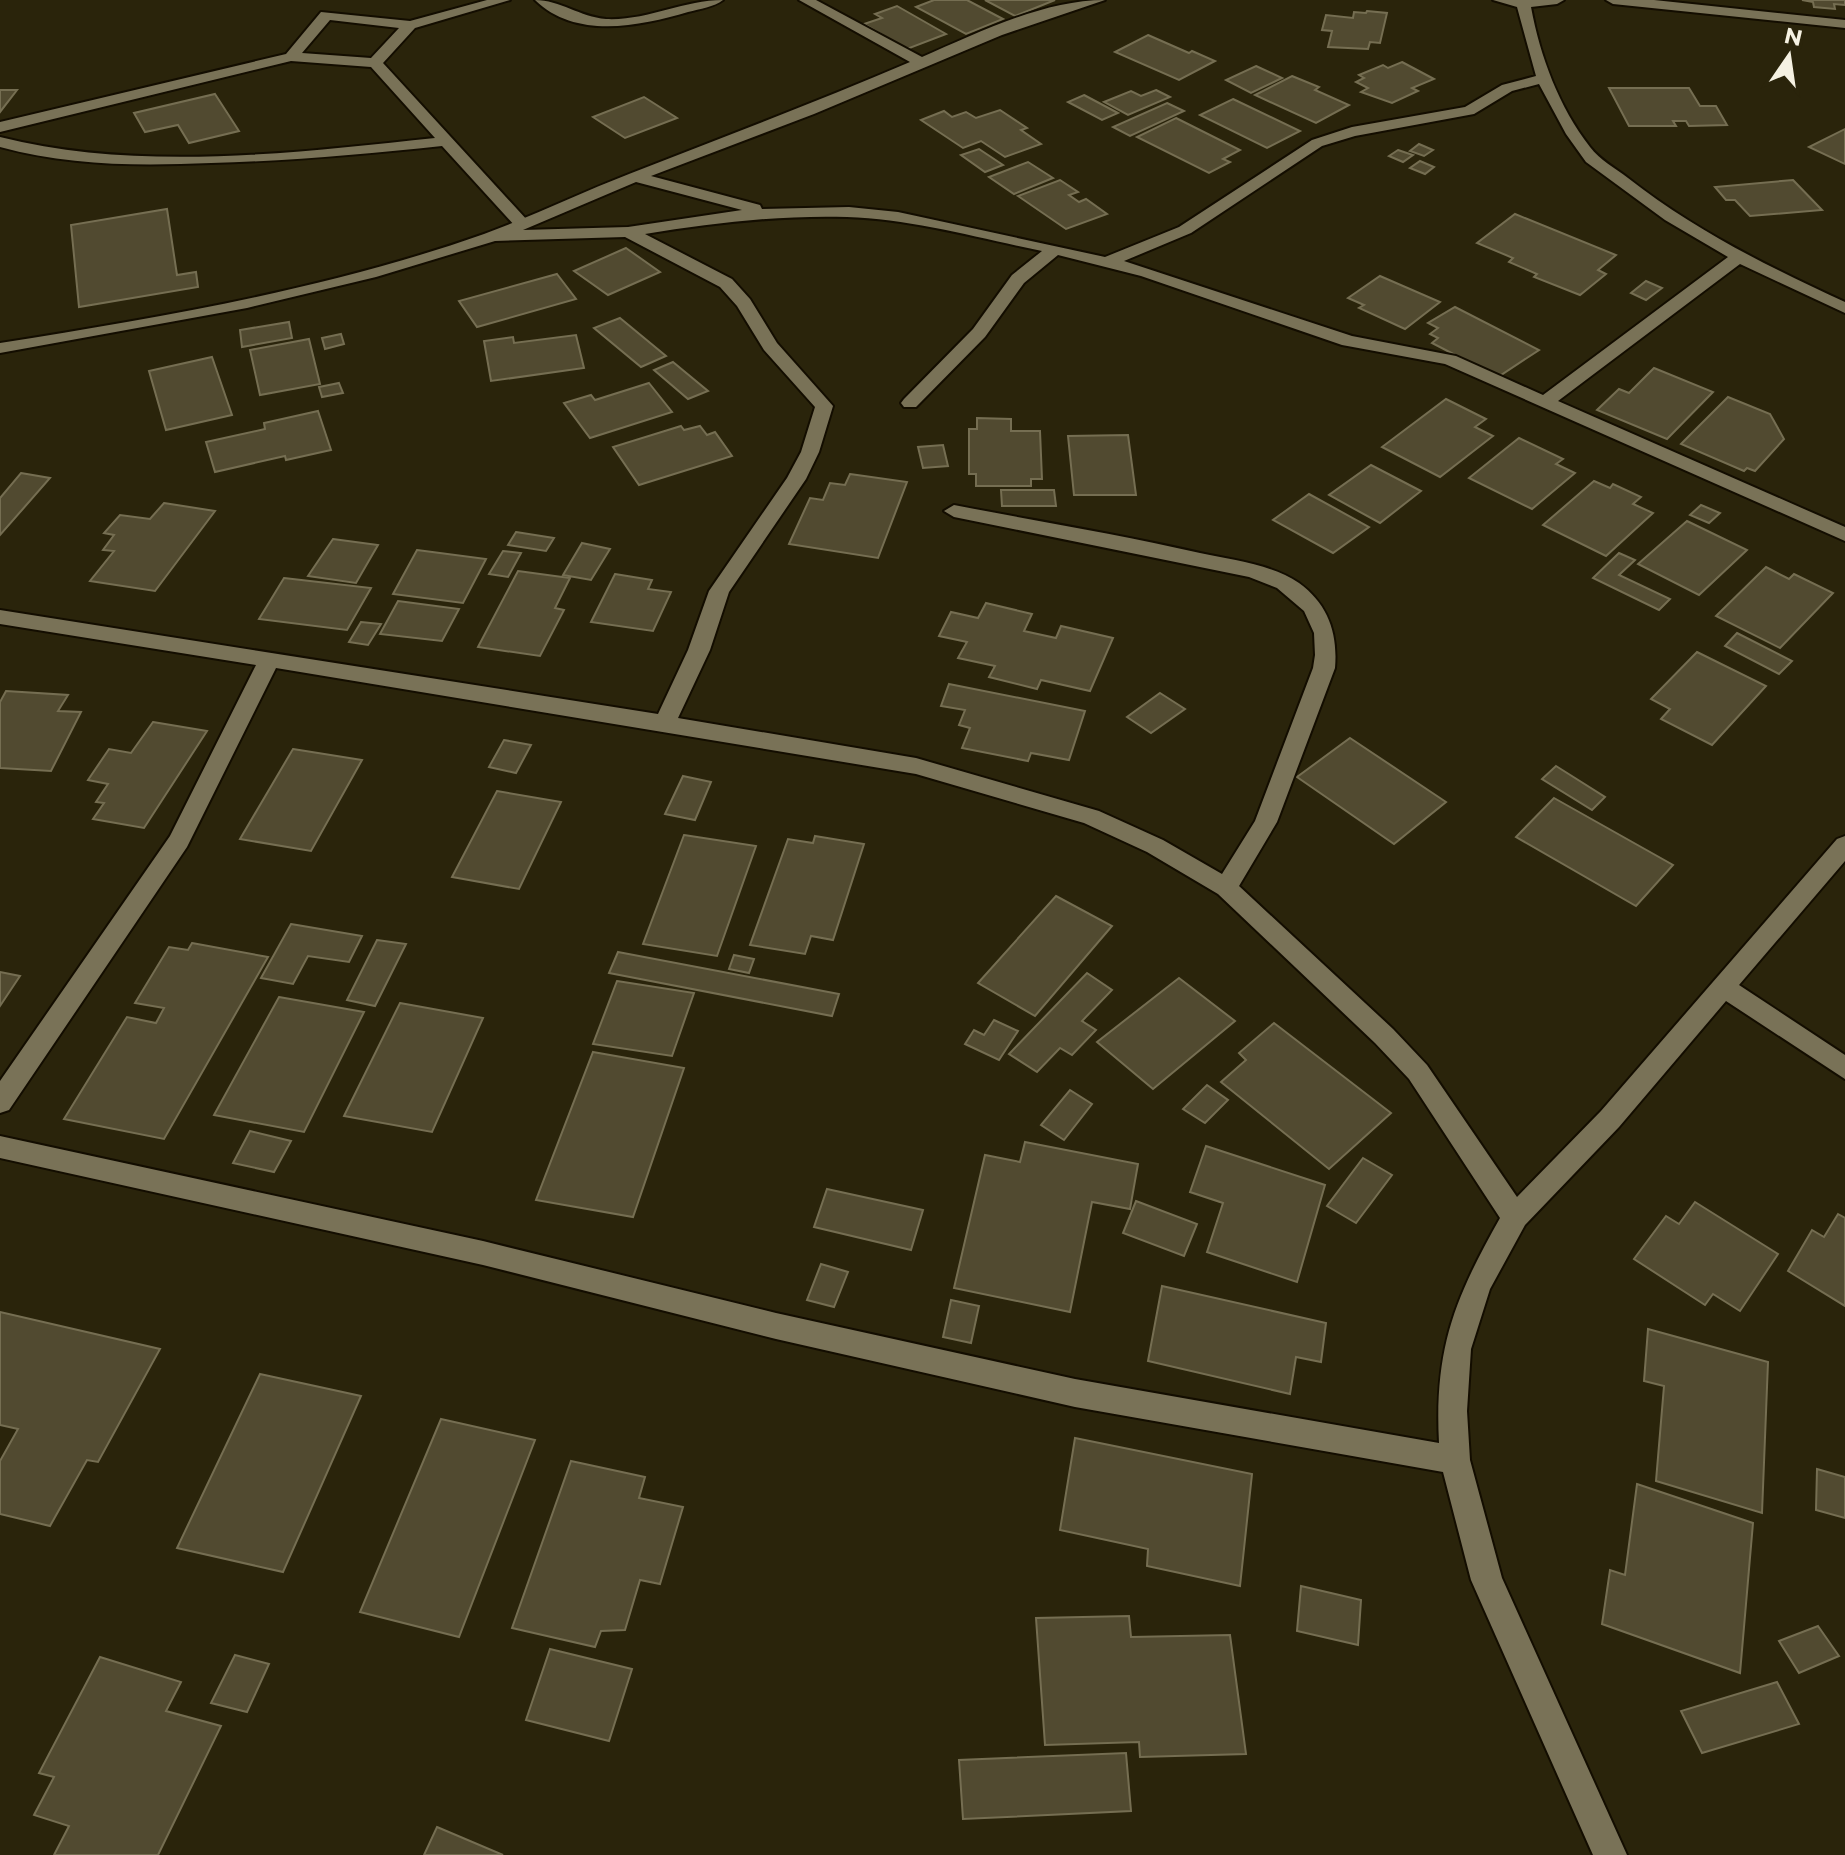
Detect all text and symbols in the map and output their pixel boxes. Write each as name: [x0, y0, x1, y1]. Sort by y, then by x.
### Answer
north arrow: [1749, 16, 1829, 96]
text: N: [1782, 22, 1805, 52]

